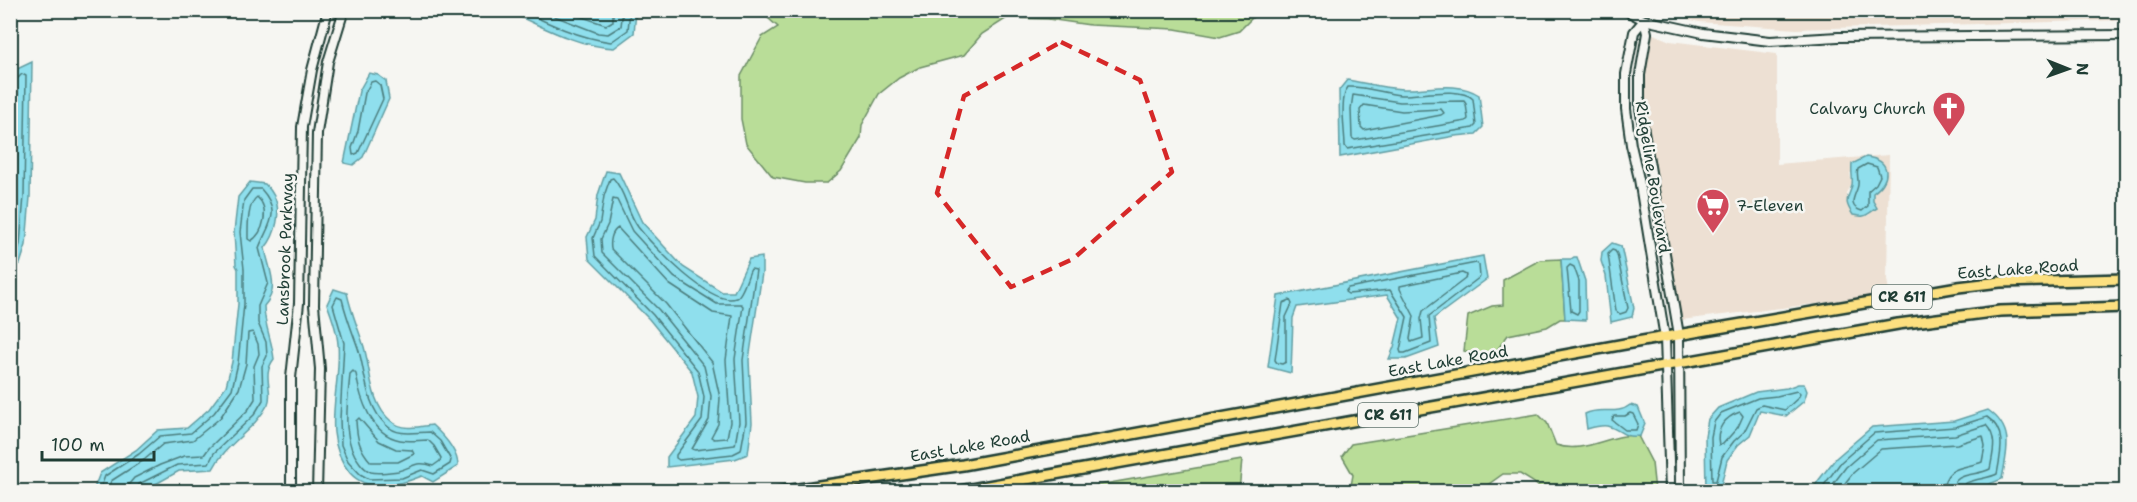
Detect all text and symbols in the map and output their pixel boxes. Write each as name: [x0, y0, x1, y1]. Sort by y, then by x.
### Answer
north arrow: [2038, 39, 2098, 99]
text: N: [2072, 63, 2093, 76]
church icon: Calvary Church: [1931, 90, 1967, 137]
place label: Calvary Church: [1809, 98, 1926, 119]
street label: Ridgeline Boulevard: [1631, 99, 1675, 255]
street label: Lansbrook Parkway: [272, 172, 298, 326]
supermarket icon: 7-Eleven: [1695, 187, 1731, 234]
place label: 7-Eleven: [1736, 195, 1804, 216]
street label: East Lake Road: [1957, 254, 2079, 284]
road number: CR 611: [1872, 285, 1932, 309]
street label: East Lake Road: [1386, 340, 1510, 382]
road number: CR 611: [1358, 403, 1418, 427]
scale bar: [42, 424, 154, 462]
street label: East Lake Road: [908, 425, 1032, 467]
text: 100 m: [51, 433, 105, 457]

